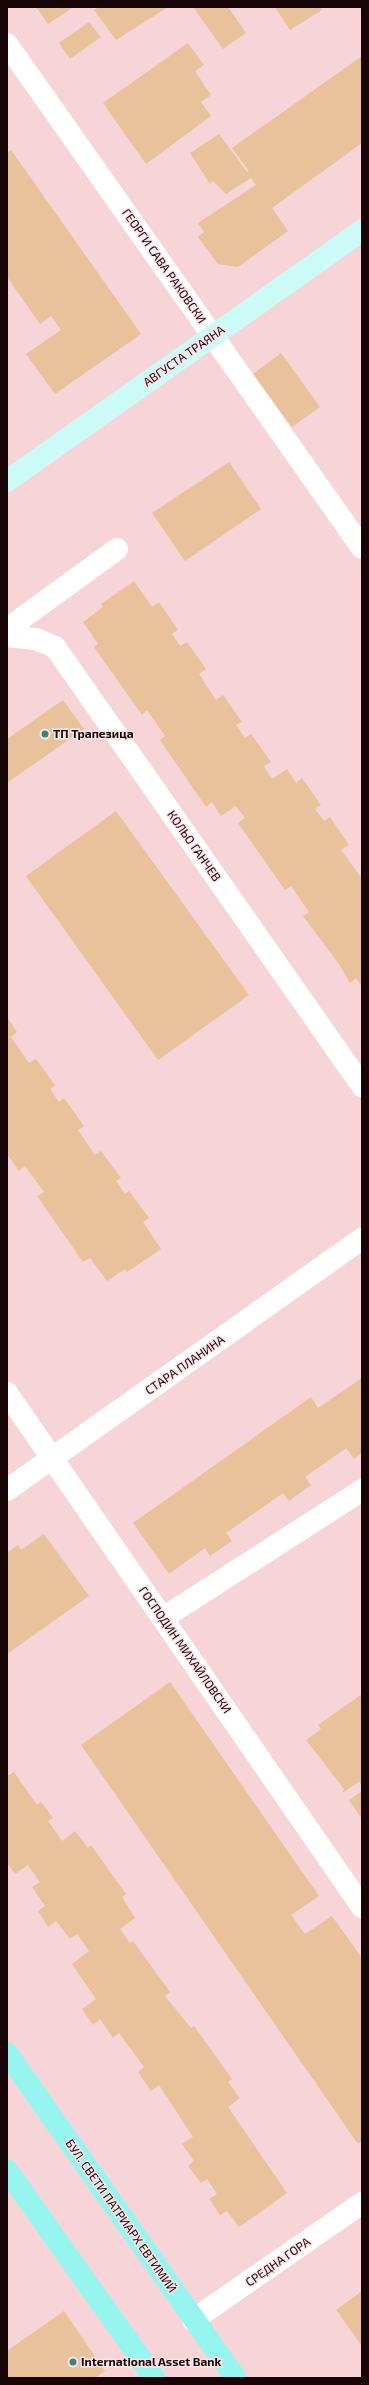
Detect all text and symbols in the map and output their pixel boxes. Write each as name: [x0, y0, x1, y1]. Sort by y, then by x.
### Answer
street label: ГЕОРГИ САВА РАКОВСКИ: [119, 206, 209, 326]
street label: АВГУСТА ТРАЯНА: [141, 323, 227, 389]
place label: ТП Трапезица: [53, 727, 134, 741]
marker: ТП Трапезица: [40, 729, 50, 739]
street label: КОЛЬО ГАНЧЕВ: [164, 808, 224, 884]
street label: СТАРА ПЛАНИНА: [143, 1332, 227, 1398]
street label: ГОСПОДИН МИХАЙЛОВСКИ: [136, 1584, 234, 1716]
street label: БУЛ. СВЕТИ ПАТРИАРХ ЕВТИМИЙ: [62, 2137, 180, 2295]
street label: СРЕДНА ГОРА: [243, 2234, 313, 2290]
place label: International Asset Bank: [81, 2355, 222, 2369]
marker: International Asset Bank: [68, 2357, 78, 2367]

